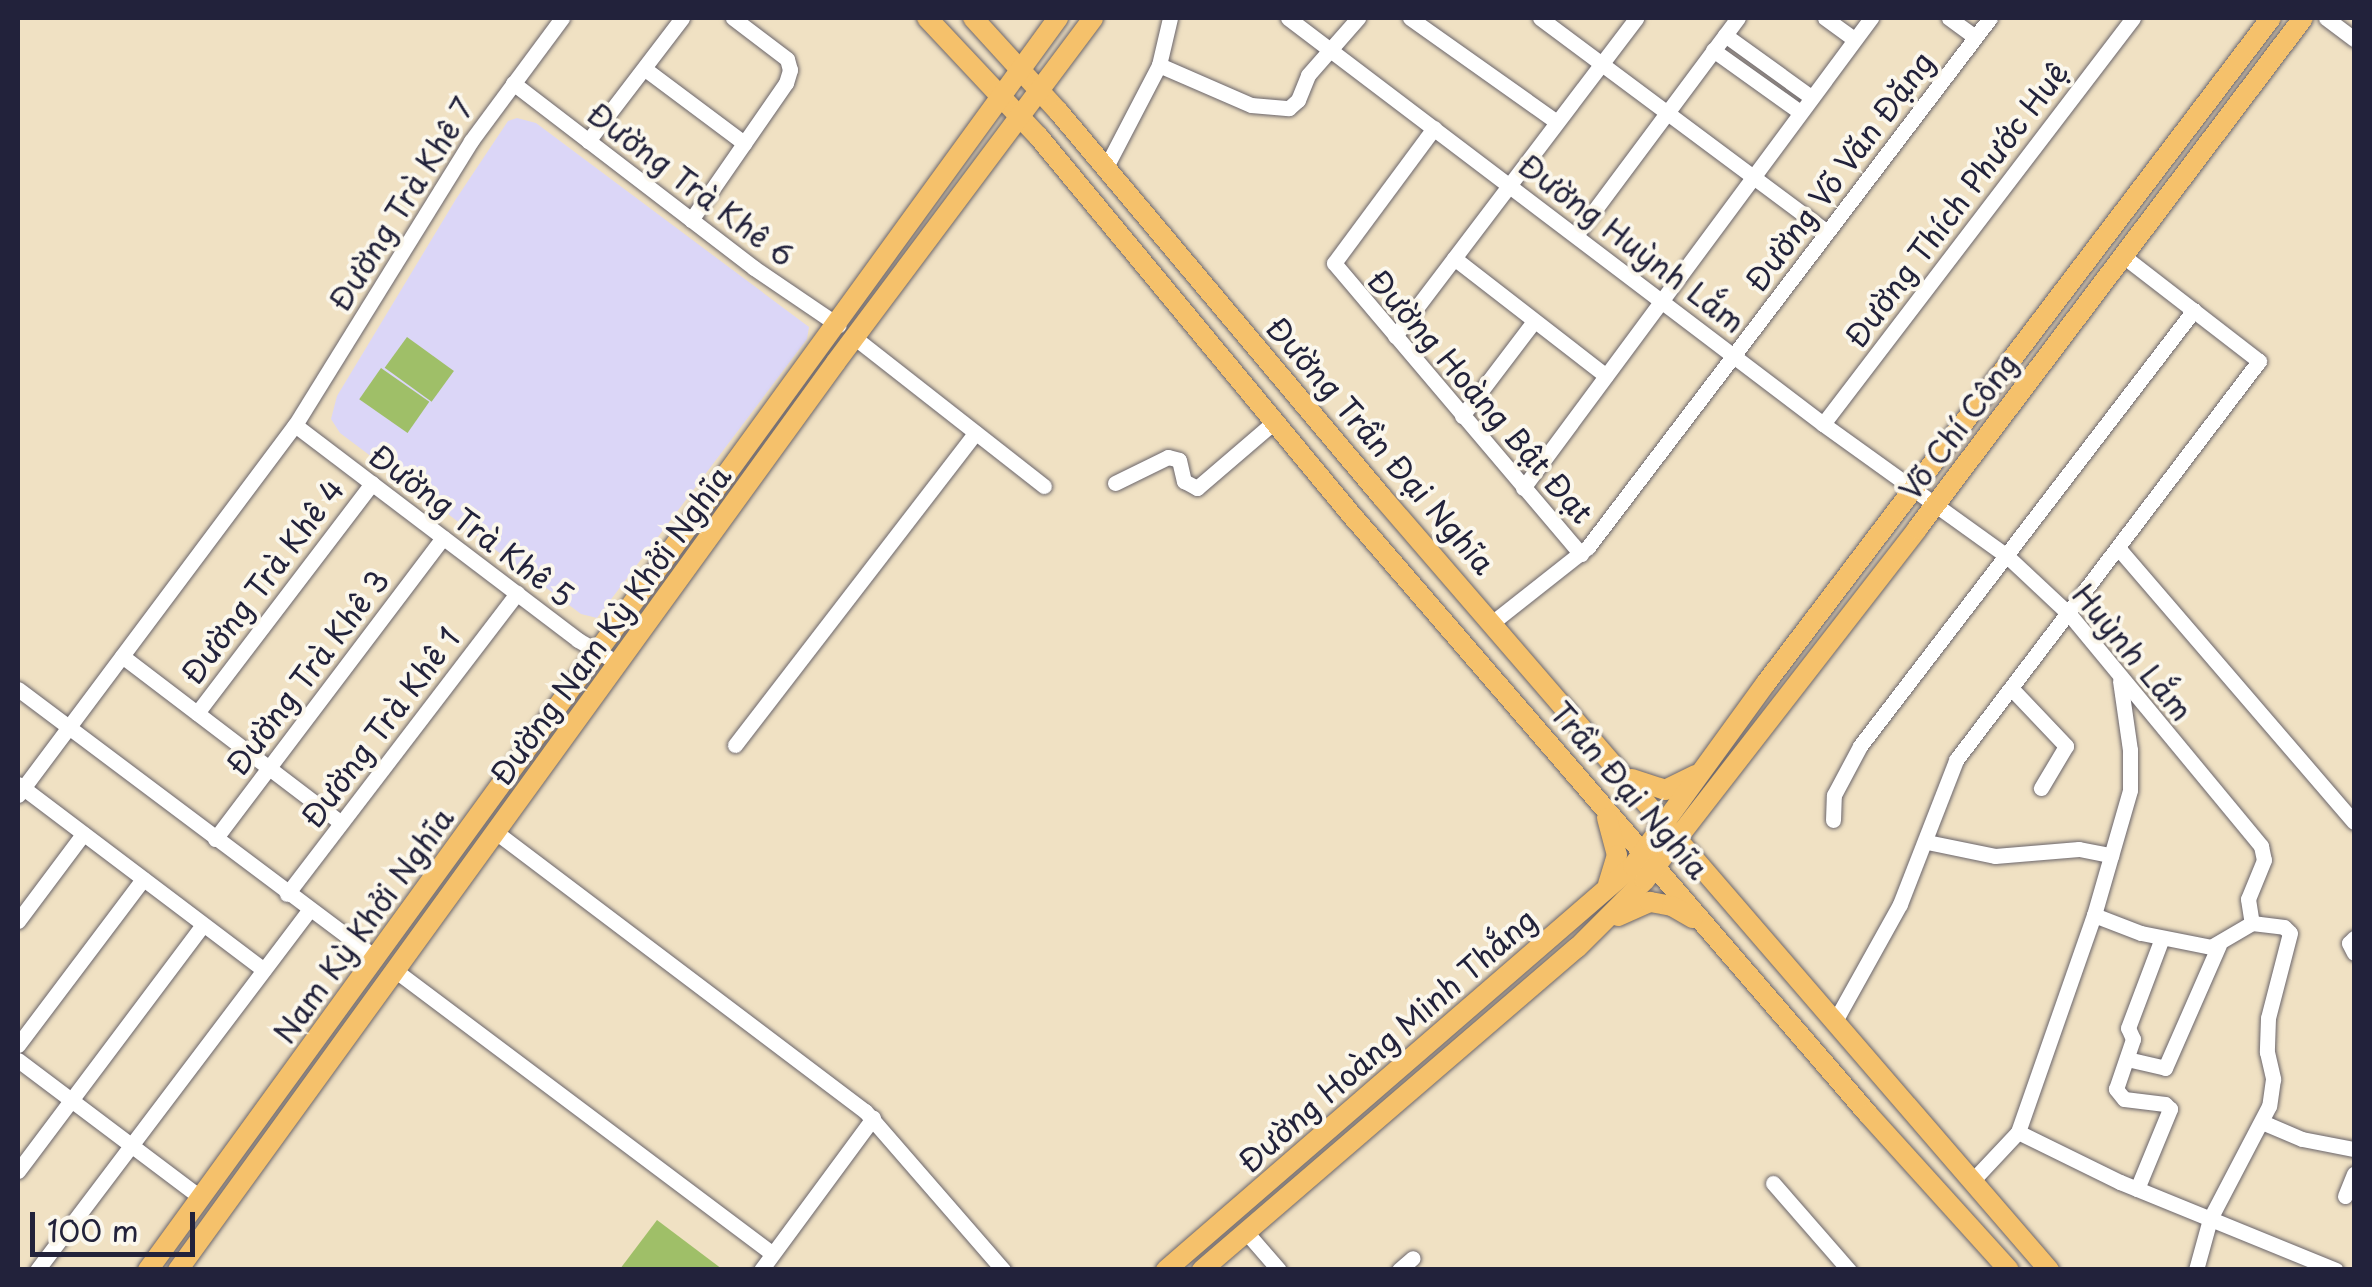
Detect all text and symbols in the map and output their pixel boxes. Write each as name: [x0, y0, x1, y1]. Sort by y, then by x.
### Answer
street label: Đường Võ Văn Đặng: [1737, 44, 1941, 298]
street label: Đường Thích Phước Huệ: [1837, 54, 2075, 354]
street label: Đường Trà Khê 7: [321, 90, 481, 318]
street label: Đường Trà Khê 6: [580, 95, 802, 273]
street label: Đường Huỳnh Lắm: [1513, 147, 1751, 339]
street label: Đường Hoàng Bật Đạt: [1361, 262, 1601, 530]
street label: Đường Trần Đại Nghĩa: [1259, 309, 1503, 581]
street label: Võ Chí Công: [1890, 344, 2026, 508]
street label: Đường Trà Khê 5: [362, 436, 582, 614]
street label: Đường Nam Kỳ Khởi Nghĩa: [481, 457, 739, 793]
street label: Đường Trà Khê 4: [173, 471, 351, 691]
street label: Đường Trà Khê 3: [218, 562, 396, 782]
street label: Huỳnh Lắm: [2066, 577, 2200, 727]
street label: Đường Trà Khê 1: [293, 620, 467, 834]
street label: Trần Đại Nghĩa: [1543, 694, 1717, 886]
street label: Nam Kỳ Khởi Nghĩa: [265, 800, 461, 1050]
street label: Đường Hoàng Minh Thắng: [1231, 901, 1543, 1179]
scale bar: [35, 1192, 200, 1254]
text: 100 m: [47, 1207, 139, 1252]

